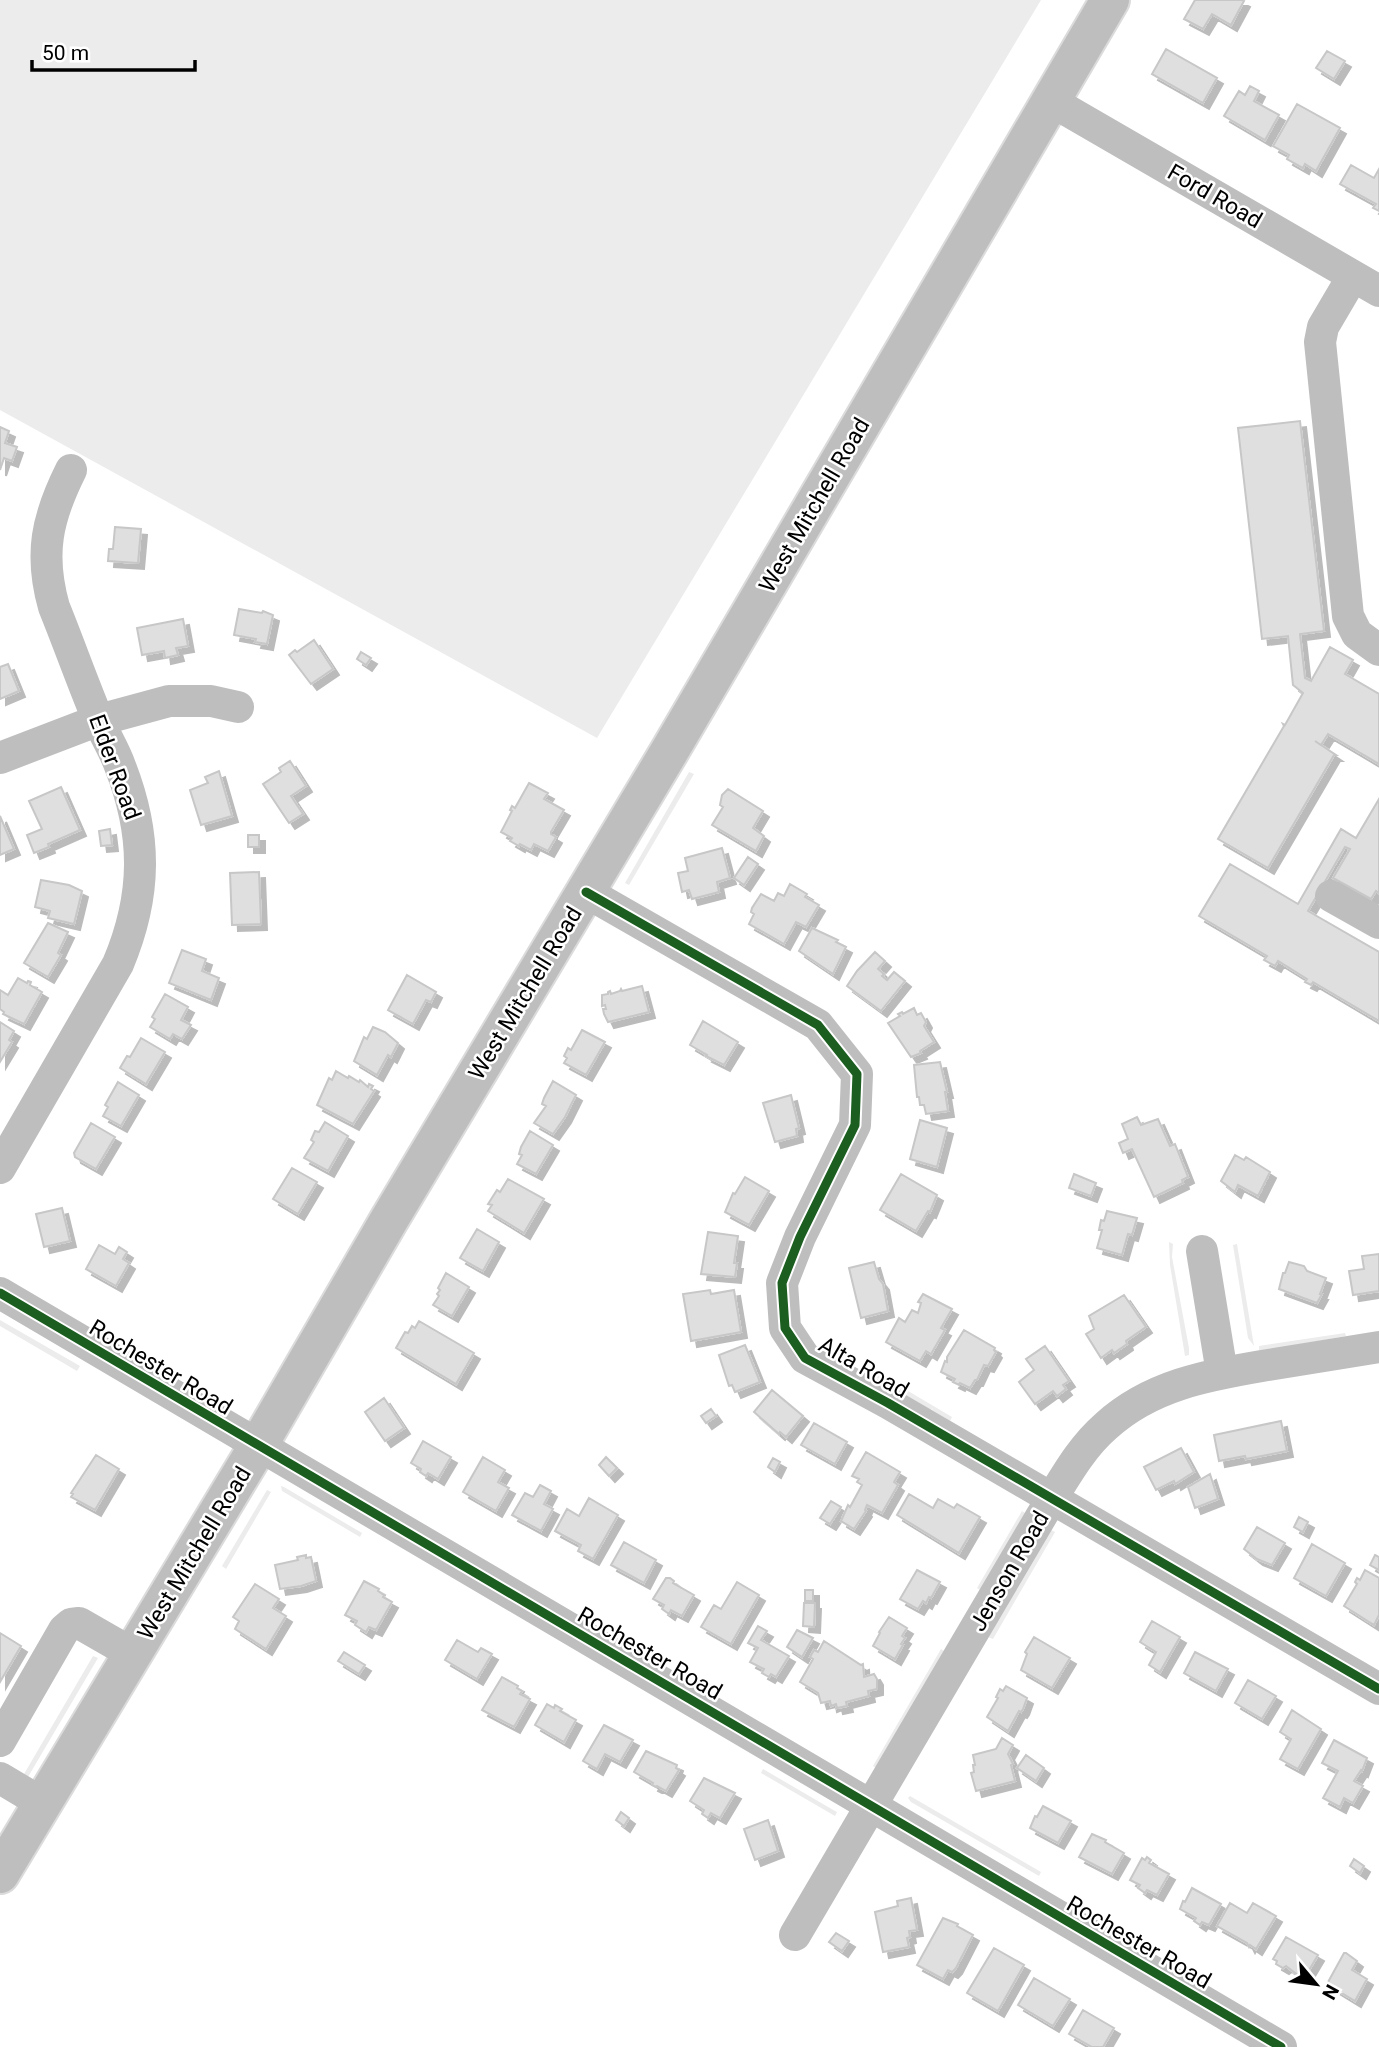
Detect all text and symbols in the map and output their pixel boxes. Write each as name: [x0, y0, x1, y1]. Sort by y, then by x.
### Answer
scale bar: [32, 28, 194, 72]
text: 50 m: [42, 41, 89, 65]
street label: Ford Road: [1163, 159, 1267, 234]
street label: West Mitchell Road: [753, 413, 875, 597]
street label: Elder Road: [83, 711, 146, 824]
street label: West Mitchell Road: [463, 902, 588, 1085]
street label: Rochester Road: [84, 1314, 237, 1421]
street label: Alta Road: [814, 1331, 913, 1404]
street label: West Mitchell Road: [132, 1462, 257, 1645]
street label: Jenson Road: [964, 1507, 1055, 1636]
street label: Rochester Road: [573, 1601, 727, 1706]
street label: Rochester Road: [1062, 1890, 1216, 1995]
north arrow: [1281, 1949, 1351, 2019]
text: N: [1317, 1981, 1344, 2003]

